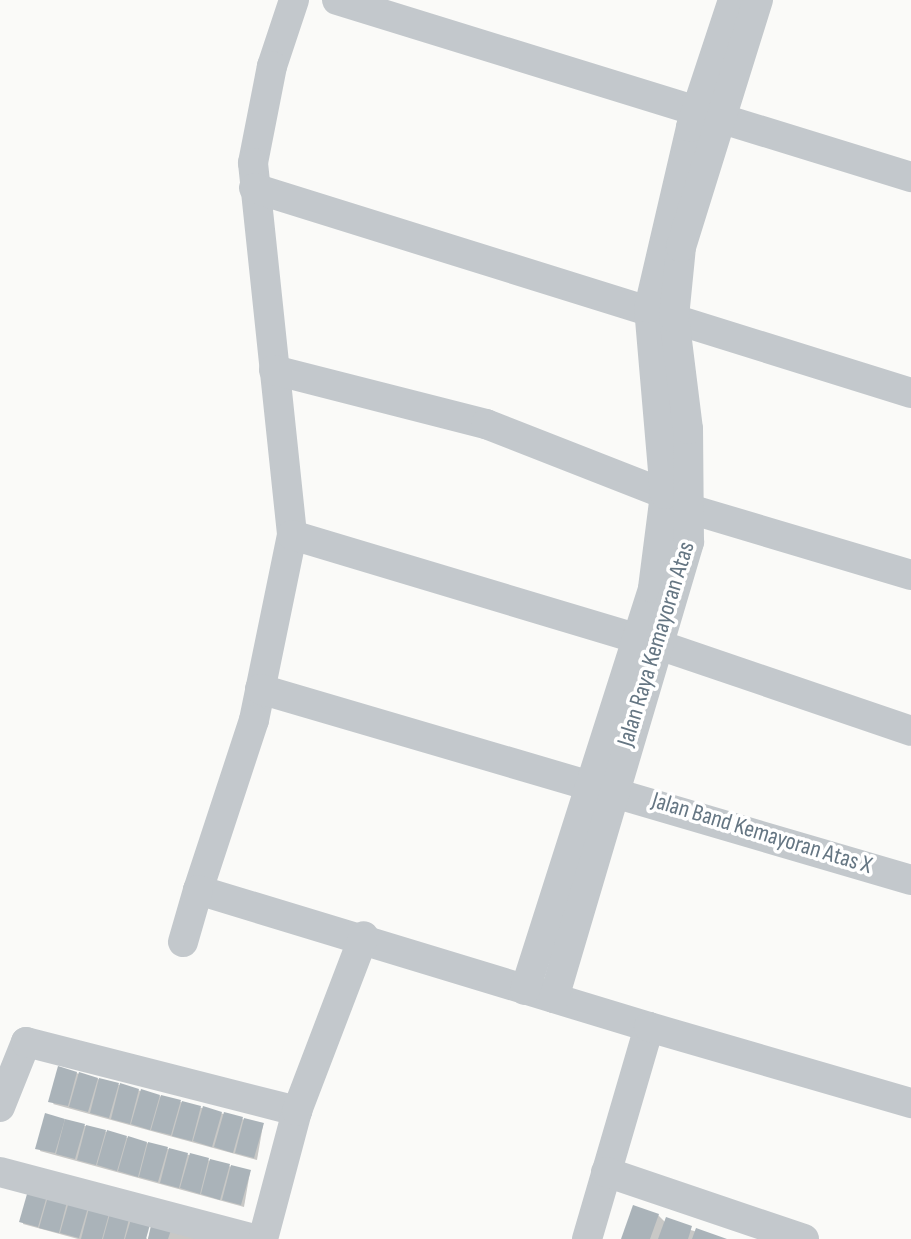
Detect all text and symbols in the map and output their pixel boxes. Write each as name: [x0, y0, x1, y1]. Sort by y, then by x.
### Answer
street label: Jalan Raya Kemayoran Atas: [611, 538, 701, 750]
street label: Jalan Band Kemayoran Atas X: [648, 786, 876, 880]

